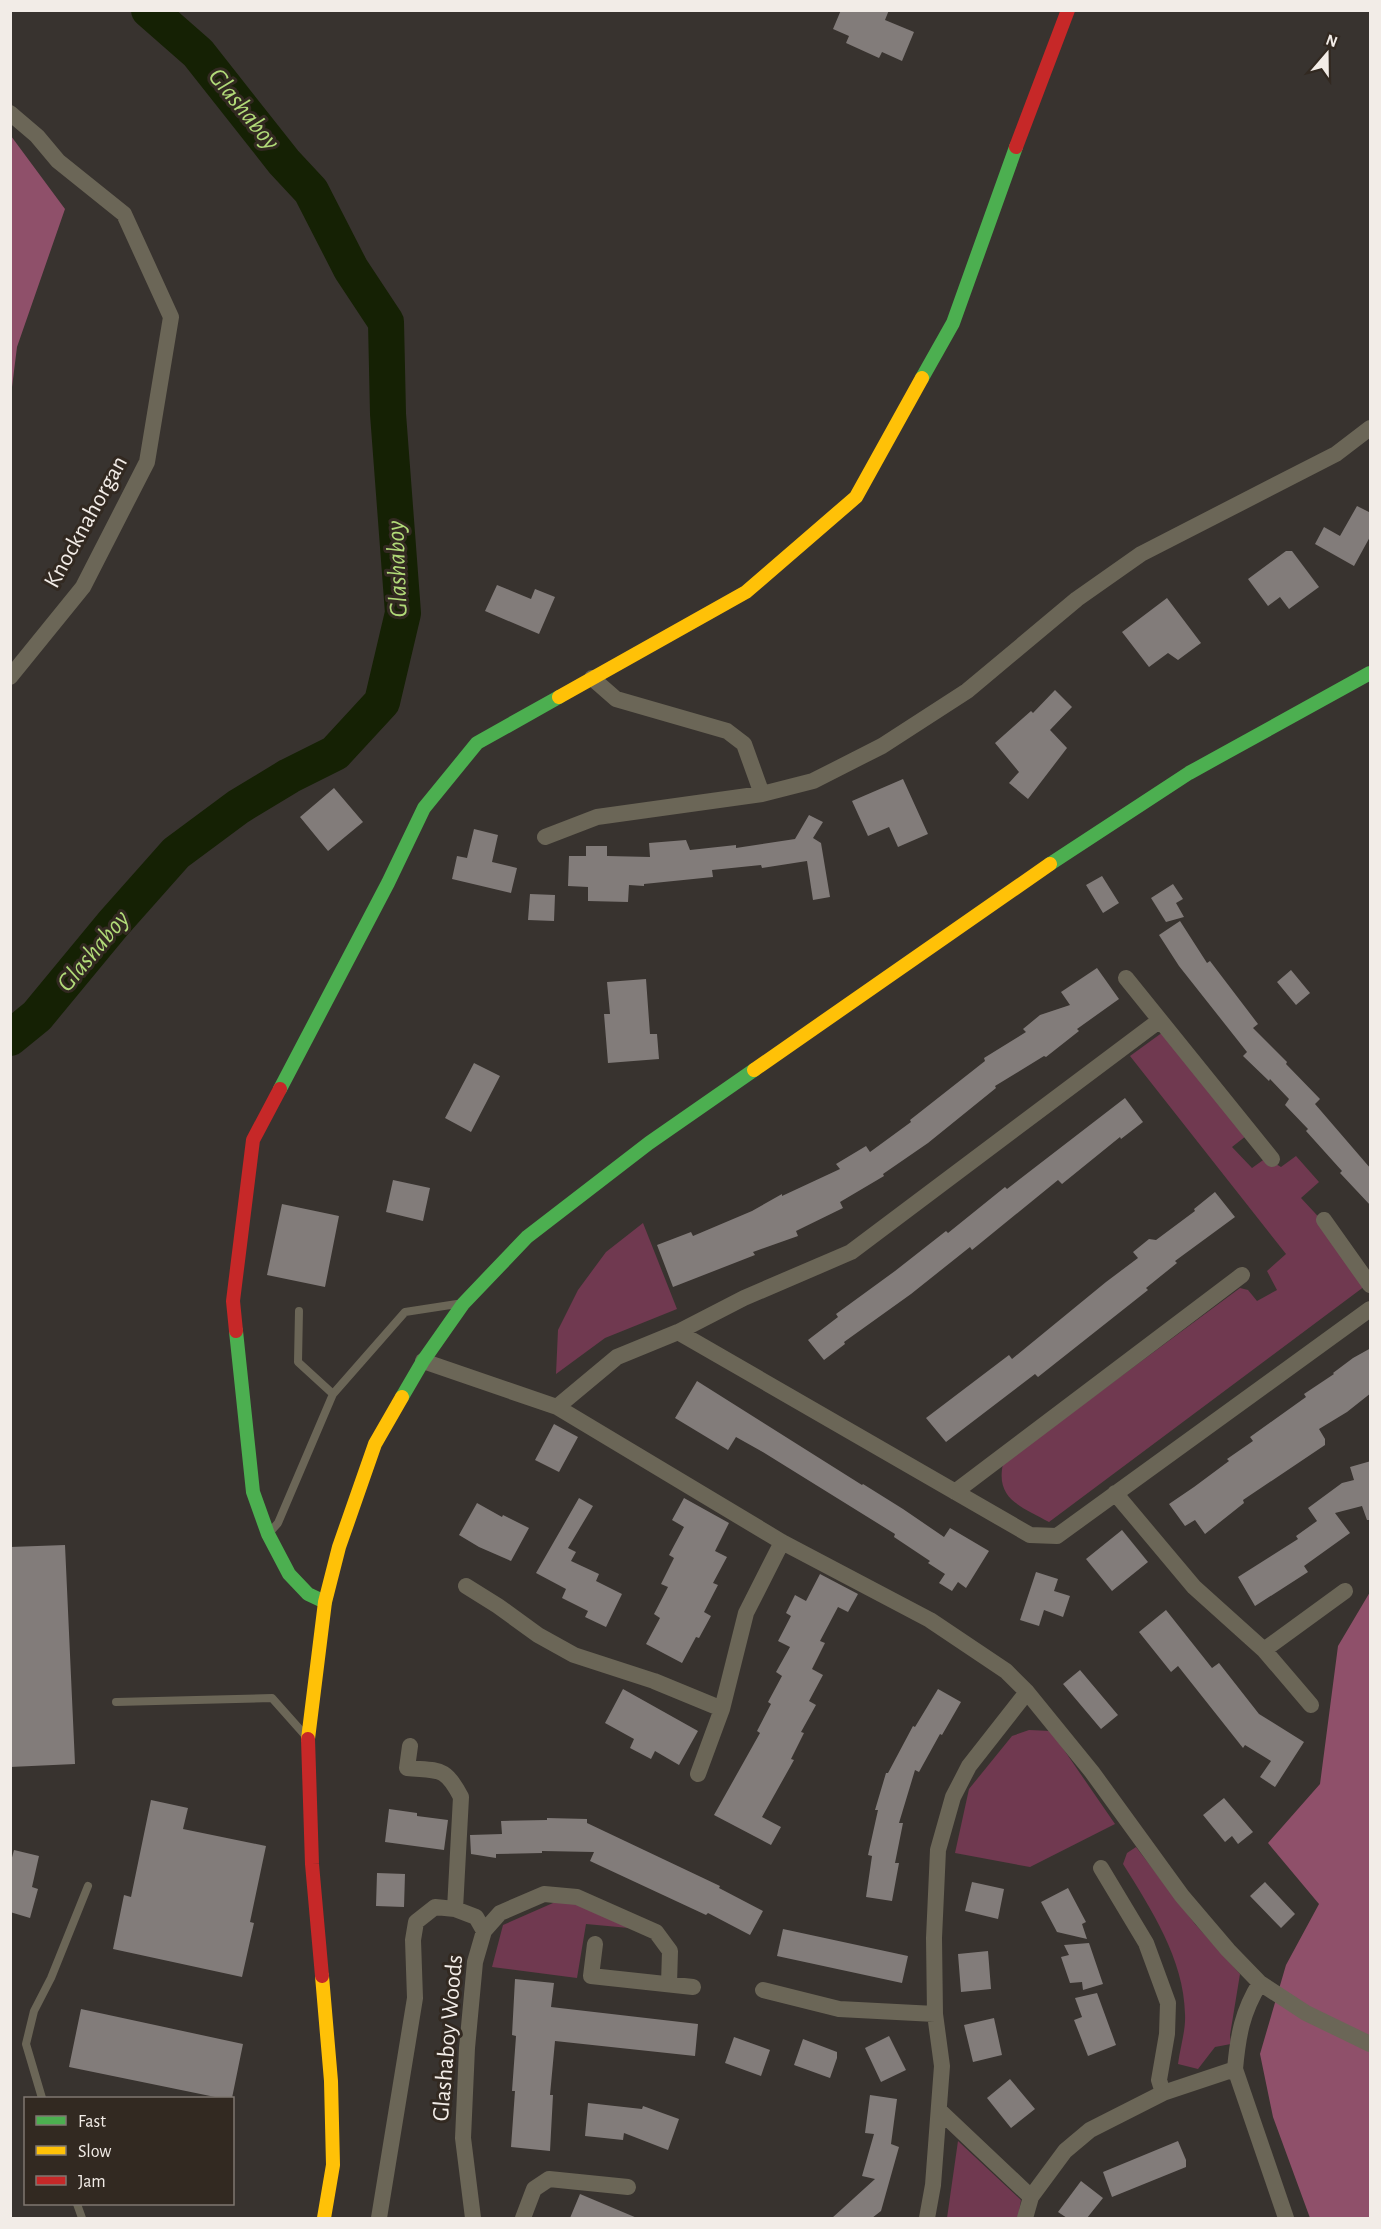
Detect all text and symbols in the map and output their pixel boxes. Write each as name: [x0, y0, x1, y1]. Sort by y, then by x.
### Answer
north arrow: [1297, 24, 1357, 84]
text: N: [1324, 31, 1340, 50]
water label: Glashaboy: [203, 63, 285, 155]
street label: Knocknahorgan: [40, 452, 132, 592]
water label: Glashaboy: [382, 520, 412, 618]
water label: Glashaboy: [52, 905, 134, 996]
street label: Glashaboy Woods: [429, 1954, 467, 2122]
legend: [24, 2097, 234, 2205]
text: Fast: [78, 2113, 106, 2131]
text: Slow: [78, 2143, 111, 2161]
text: Jam: [78, 2173, 106, 2191]

